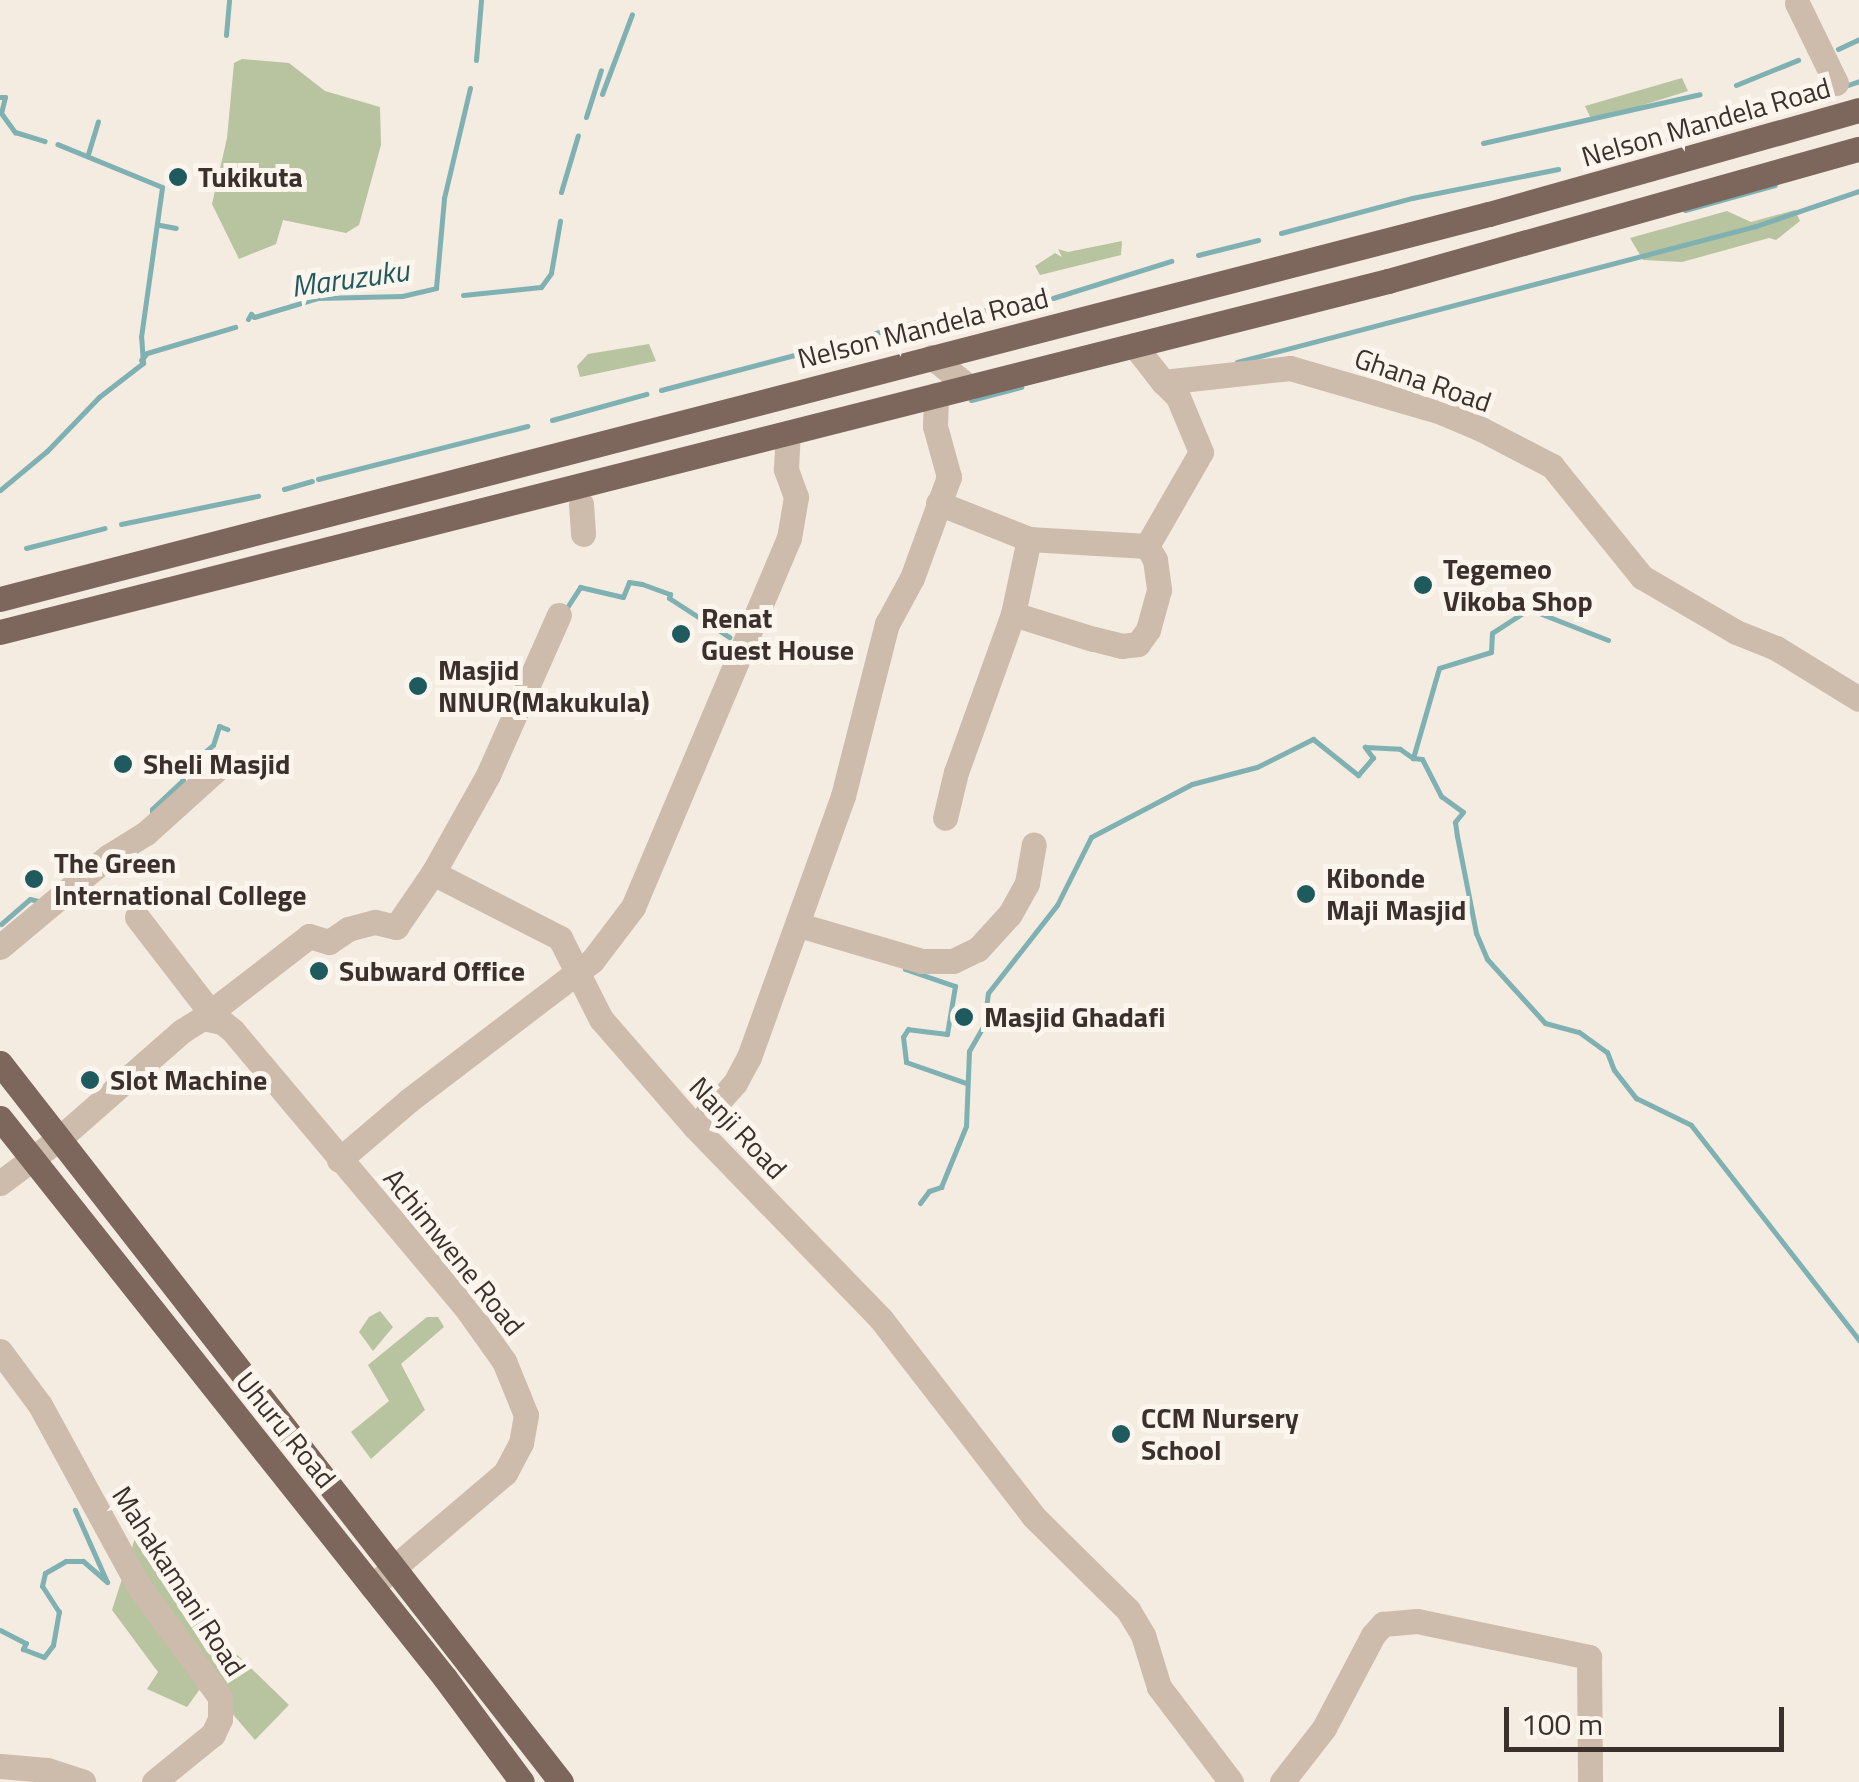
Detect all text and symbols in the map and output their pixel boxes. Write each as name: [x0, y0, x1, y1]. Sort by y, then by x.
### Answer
street label: Nelson Mandela Road: [1578, 70, 1834, 174]
place label: Tukikuta: [198, 160, 303, 194]
marker: Tukikuta: [167, 166, 189, 188]
water label: Maruzuku: [289, 252, 411, 304]
street label: Nelson Mandela Road: [794, 281, 1052, 375]
street label: Ghana Road: [1350, 341, 1496, 419]
place label: Tegemeo Vikoba Shop: [1443, 552, 1593, 618]
marker: Tegemeo Vikoba Shop: [1412, 574, 1434, 596]
place label: Renat Guest House: [701, 601, 854, 667]
marker: Renat Guest House: [670, 623, 692, 645]
place label: Masjid NNUR(Makukula): [438, 653, 650, 719]
marker: Masjid NNUR(Makukula): [407, 675, 429, 697]
place label: Sheli Masjid: [143, 747, 290, 781]
marker: Sheli Masjid: [112, 753, 134, 775]
place label: The Green International College: [54, 846, 307, 912]
place label: Kibonde Maji Masjid: [1326, 861, 1466, 927]
marker: The Green International College: [23, 868, 45, 890]
marker: Kibonde Maji Masjid: [1295, 883, 1317, 905]
place label: Subward Office: [339, 954, 525, 988]
marker: Subward Office: [308, 960, 330, 982]
place label: Masjid Ghadafi: [984, 1000, 1165, 1034]
marker: Masjid Ghadafi: [953, 1006, 975, 1028]
place label: Slot Machine: [110, 1063, 267, 1097]
marker: Slot Machine: [79, 1069, 101, 1091]
street label: Nanji Road: [682, 1070, 794, 1186]
street label: Achimwene Road: [377, 1162, 531, 1342]
street label: Uhuru Road: [229, 1365, 343, 1495]
place label: CCM Nursery School: [1141, 1401, 1299, 1467]
marker: CCM Nursery School: [1110, 1423, 1132, 1445]
street label: Mahakamani Road: [105, 1480, 253, 1682]
scale bar: [1509, 1687, 1789, 1749]
text: 100 m: [1521, 1701, 1603, 1747]

